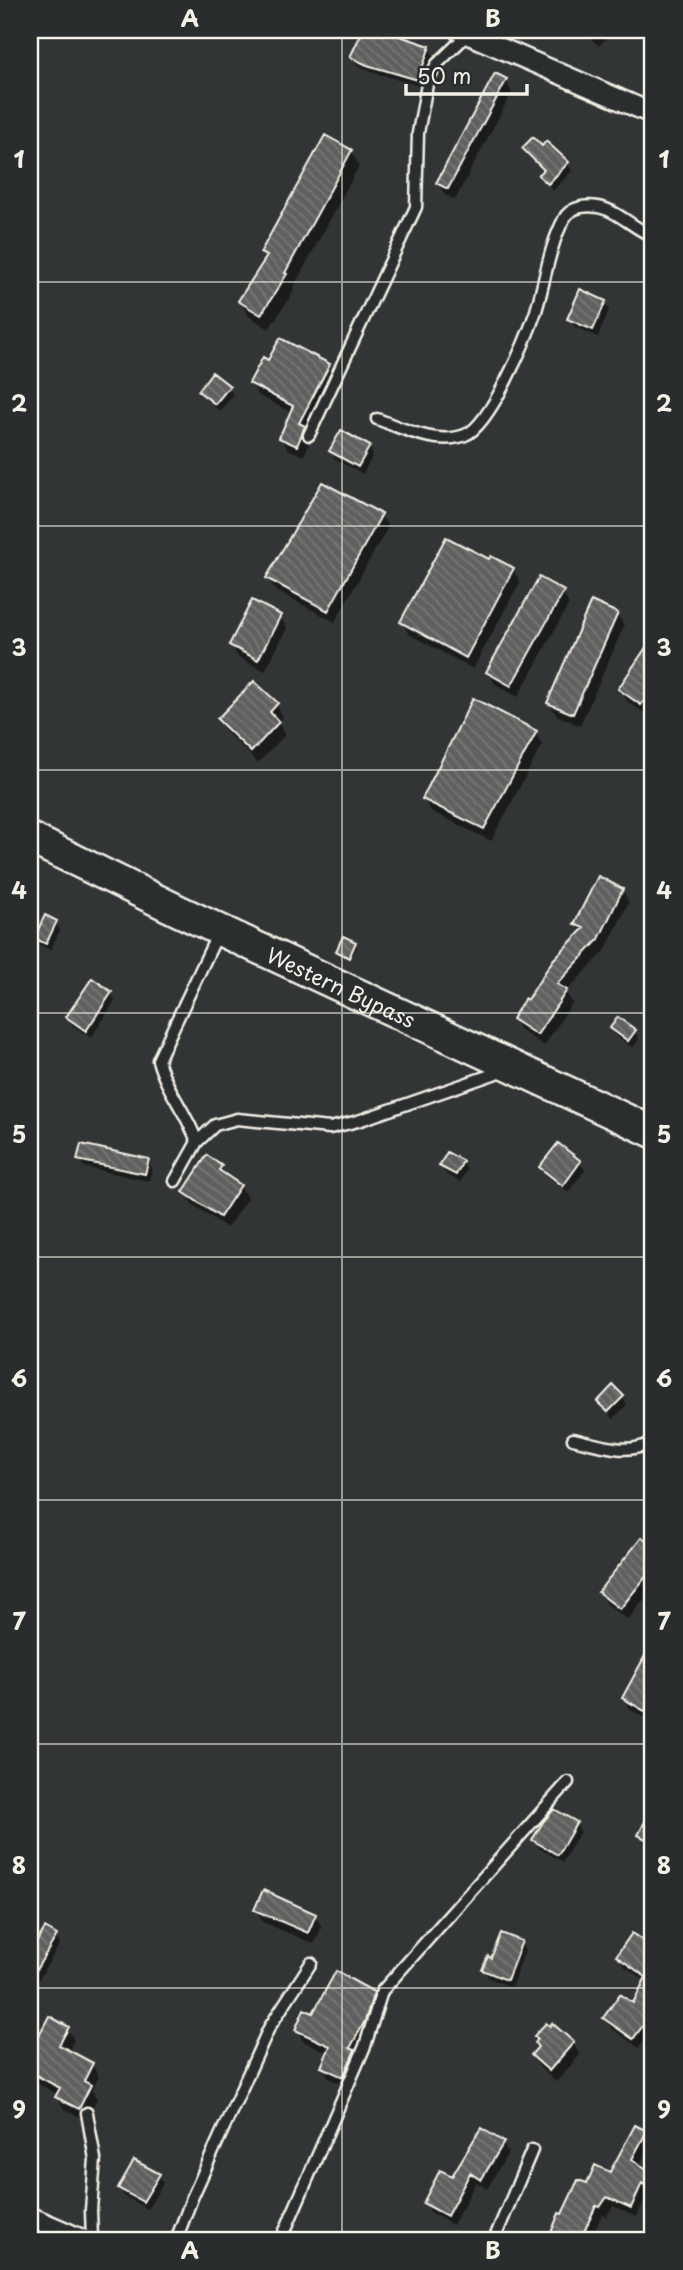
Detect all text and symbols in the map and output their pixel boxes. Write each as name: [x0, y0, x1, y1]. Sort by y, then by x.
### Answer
text: A: [181, 0, 199, 35]
text: B: [485, 0, 501, 35]
scale bar: [406, 52, 527, 96]
text: 50 m: [417, 59, 471, 91]
text: 1: [14, 141, 25, 176]
text: 1: [659, 141, 670, 176]
text: 2: [11, 385, 27, 420]
text: 2: [656, 385, 672, 420]
text: 3: [11, 629, 27, 664]
text: 3: [656, 629, 672, 664]
text: 4: [11, 872, 27, 907]
text: 4: [656, 872, 672, 907]
street label: Western Bypass: [262, 938, 421, 1035]
text: 5: [12, 1116, 26, 1151]
text: 5: [657, 1116, 671, 1151]
text: 6: [11, 1360, 27, 1395]
text: 6: [656, 1360, 672, 1395]
text: 7: [12, 1603, 26, 1638]
text: 7: [657, 1603, 671, 1638]
text: 8: [12, 1847, 26, 1882]
text: 8: [657, 1847, 671, 1882]
text: 9: [12, 2091, 26, 2126]
text: 9: [657, 2091, 671, 2126]
text: A: [181, 2232, 199, 2267]
text: B: [485, 2232, 501, 2267]

